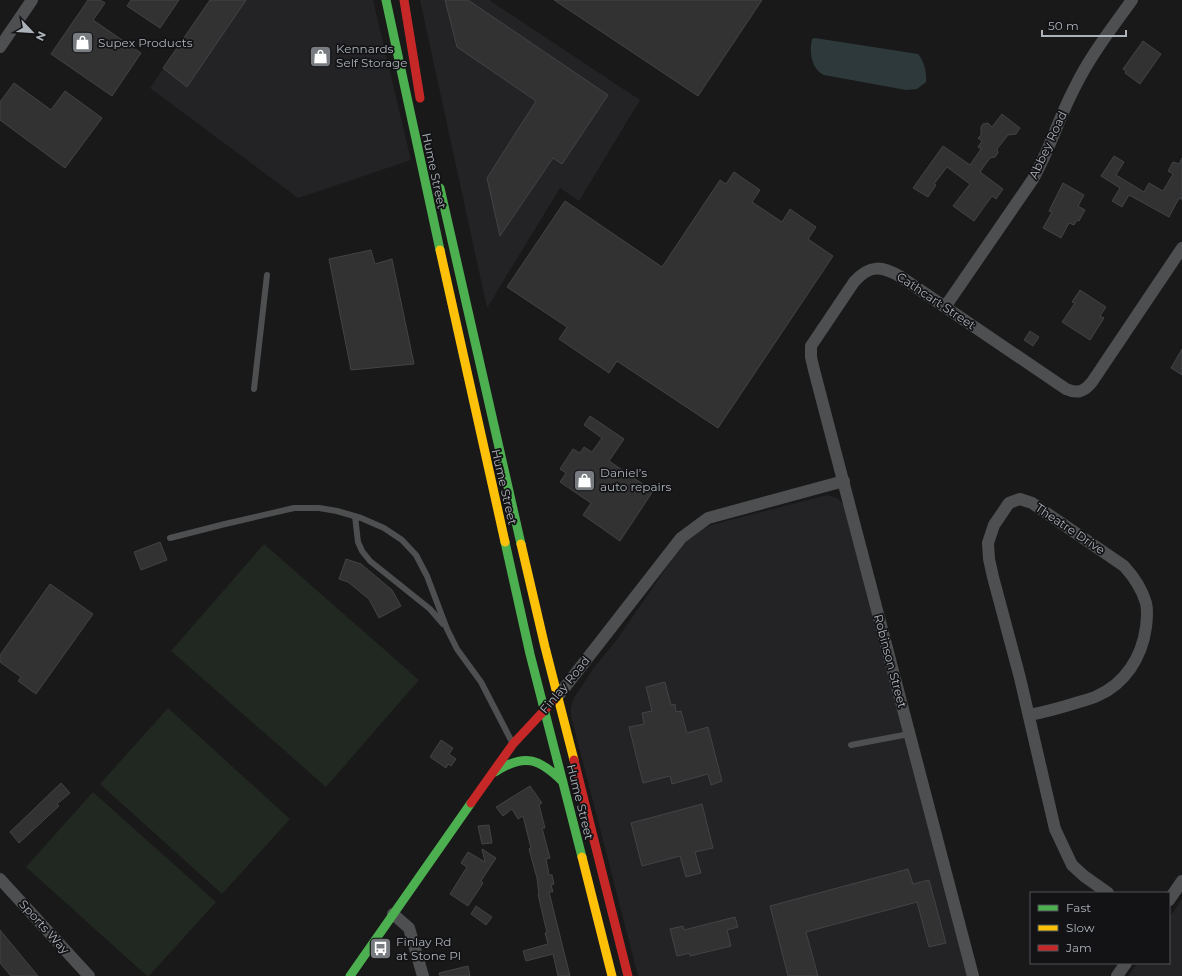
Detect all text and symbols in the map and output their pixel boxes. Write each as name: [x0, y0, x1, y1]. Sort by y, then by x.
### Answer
north arrow: [12, 12, 52, 52]
scale bar: [1042, 12, 1126, 38]
text: 50 m: [1048, 18, 1079, 33]
text: N: [33, 29, 49, 43]
shop icon: Supex Products: [69, 30, 95, 56]
place label: Supex Products: [98, 35, 193, 50]
place label: Kennards Self Storage: [336, 41, 408, 70]
shop icon: Kennards Self Storage: [308, 43, 334, 69]
street label: Abbey Road: [1025, 109, 1070, 181]
street label: Hume Street: [419, 132, 450, 210]
street label: Cathcart Street: [894, 269, 979, 332]
street label: Hume Street: [488, 448, 521, 526]
place label: Daniel’s auto repairs: [600, 465, 672, 494]
shop icon: Daniel’s auto repairs: [571, 467, 597, 493]
street label: Theatre Drive: [1033, 500, 1108, 557]
street label: Robinson Street: [871, 612, 910, 710]
street label: Finlay Road: [536, 653, 593, 716]
street label: Hume Street: [564, 763, 597, 841]
legend: [1030, 892, 1170, 964]
street label: Sports Way: [16, 896, 73, 957]
text: Fast: [1066, 900, 1091, 915]
text: Slow: [1066, 920, 1095, 935]
place label: Finlay Rd at Stone Pl: [396, 934, 461, 963]
bus stop icon: Finlay Rd at Stone Pl: [368, 936, 394, 962]
text: Jam: [1065, 940, 1092, 955]

